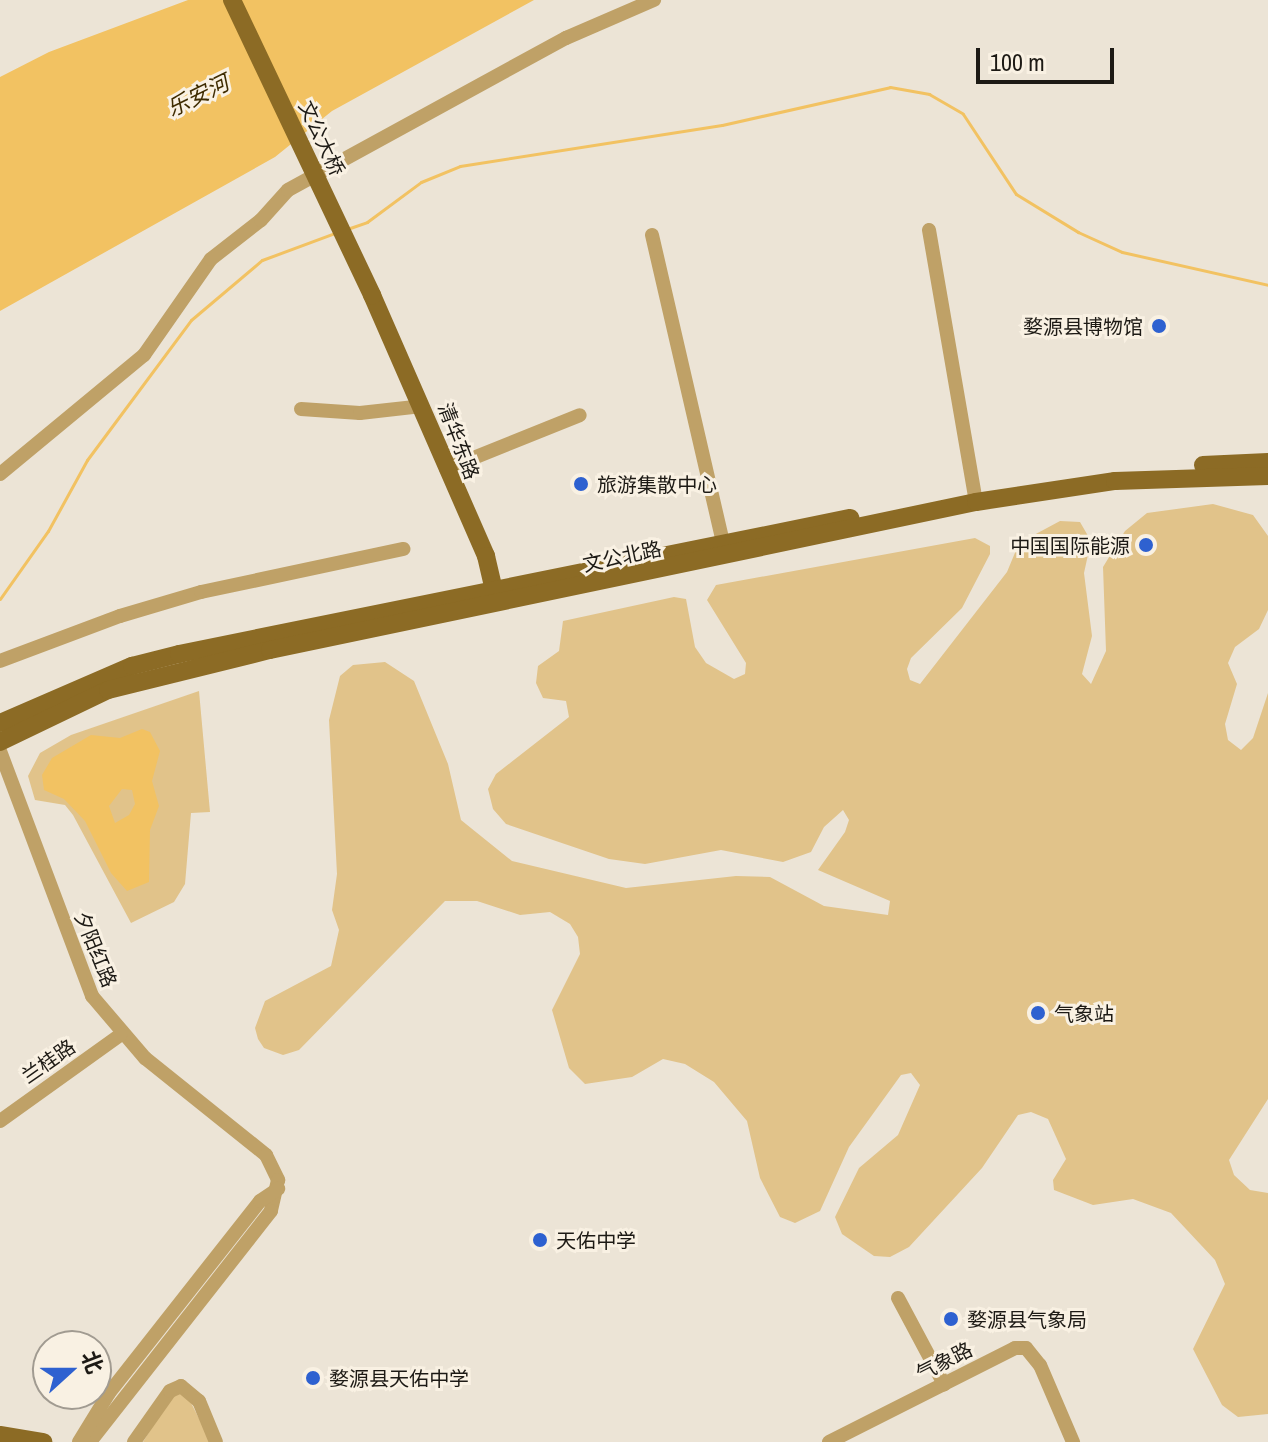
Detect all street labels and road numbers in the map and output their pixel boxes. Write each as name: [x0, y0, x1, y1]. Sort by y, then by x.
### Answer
street label: 文公大桥: [294, 97, 350, 179]
street label: 清华东路: [433, 399, 485, 483]
street label: 文公北路: [580, 536, 664, 576]
street label: 夕阳红路: [70, 907, 122, 991]
street label: 兰桂路: [17, 1034, 79, 1088]
street label: 气象路: [912, 1337, 976, 1385]

